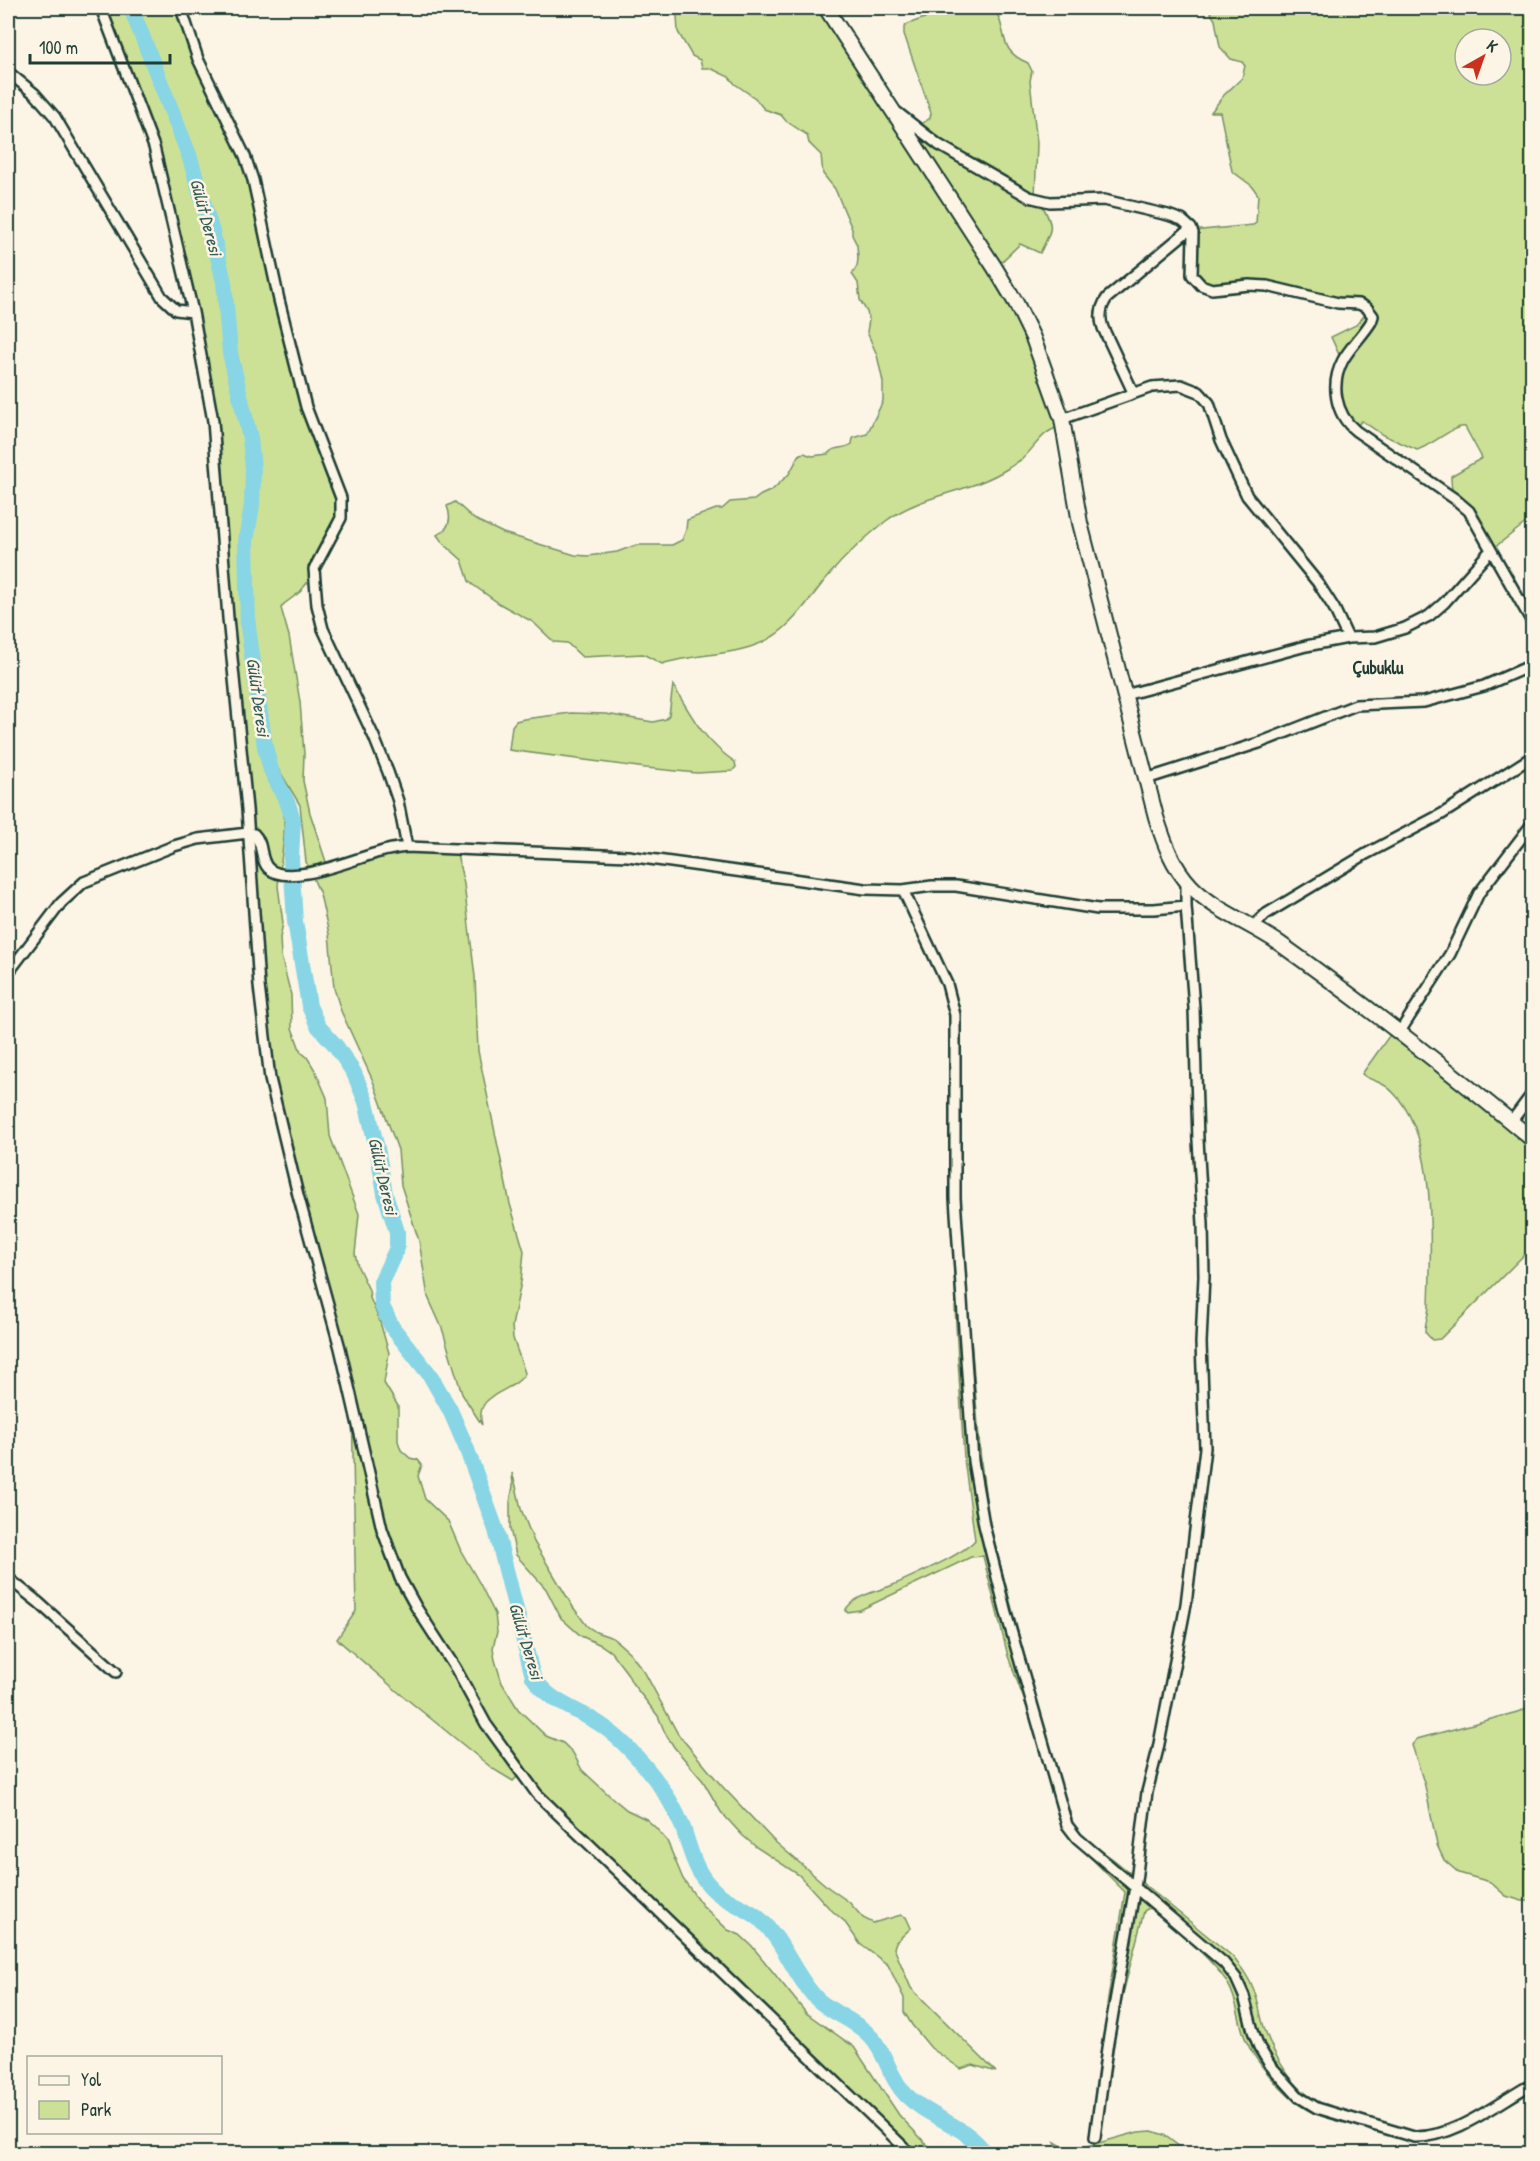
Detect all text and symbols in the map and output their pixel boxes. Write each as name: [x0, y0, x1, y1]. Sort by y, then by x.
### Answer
scale bar: [30, 27, 170, 65]
north arrow: [1453, 27, 1513, 87]
text: K: [1482, 34, 1503, 57]
text: 100 m: [39, 35, 78, 60]
water label: Gülüt Deresi: [184, 176, 229, 260]
district label: Çubuklu: [1352, 655, 1404, 680]
water label: Gülüt Deresi: [241, 656, 277, 740]
water label: Gülüt Deresi: [362, 1135, 405, 1219]
water label: Gülüt Deresi: [503, 1599, 551, 1684]
legend: [27, 2056, 222, 2134]
text: Yol: [81, 2067, 101, 2092]
text: Park: [81, 2097, 112, 2122]

